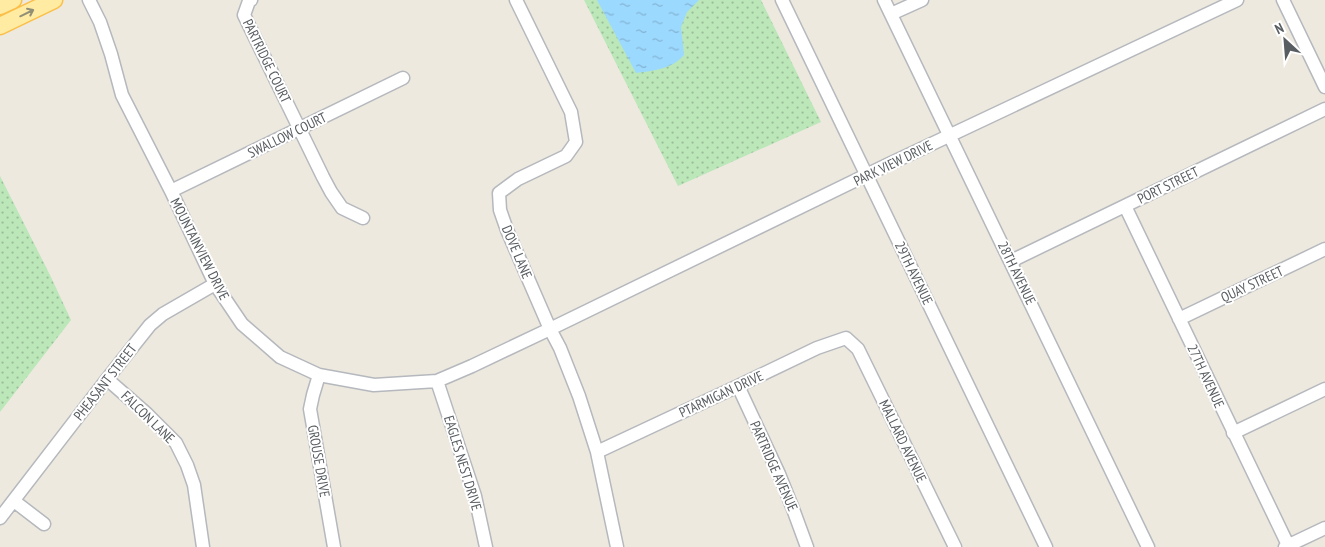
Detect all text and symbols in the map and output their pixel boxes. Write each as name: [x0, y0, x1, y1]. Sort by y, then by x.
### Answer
one-way arrow: [19, 8, 34, 17]
north arrow: [1260, 15, 1310, 65]
street label: PARTRIDGE COURT: [239, 16, 295, 107]
text: N: [1272, 19, 1287, 38]
street label: SWALLOW COURT: [245, 108, 330, 162]
street label: PARK VIEW DRIVE: [851, 136, 935, 190]
street label: PORT STREET: [1134, 162, 1202, 208]
street label: MOUNTAINVIEW DRIVE: [167, 195, 233, 303]
street label: DOVE LANE: [498, 223, 536, 281]
street label: 29TH AVENUE: [891, 238, 937, 308]
street label: 28TH AVENUE: [994, 238, 1040, 308]
street label: QUAY STREET: [1218, 261, 1287, 306]
street label: PHEASANT STREET: [69, 339, 141, 424]
street label: 27TH AVENUE: [1183, 341, 1229, 411]
street label: PTARMIGAN DRIVE: [676, 367, 766, 421]
street label: FALCON LANE: [117, 387, 179, 447]
street label: MALLARD AVENUE: [875, 397, 931, 485]
street label: EAGLES NEST DRIVE: [440, 413, 486, 513]
street label: PARTRIDGE AVENUE: [746, 418, 802, 514]
street label: GROUSE DRIVE: [304, 423, 334, 499]

